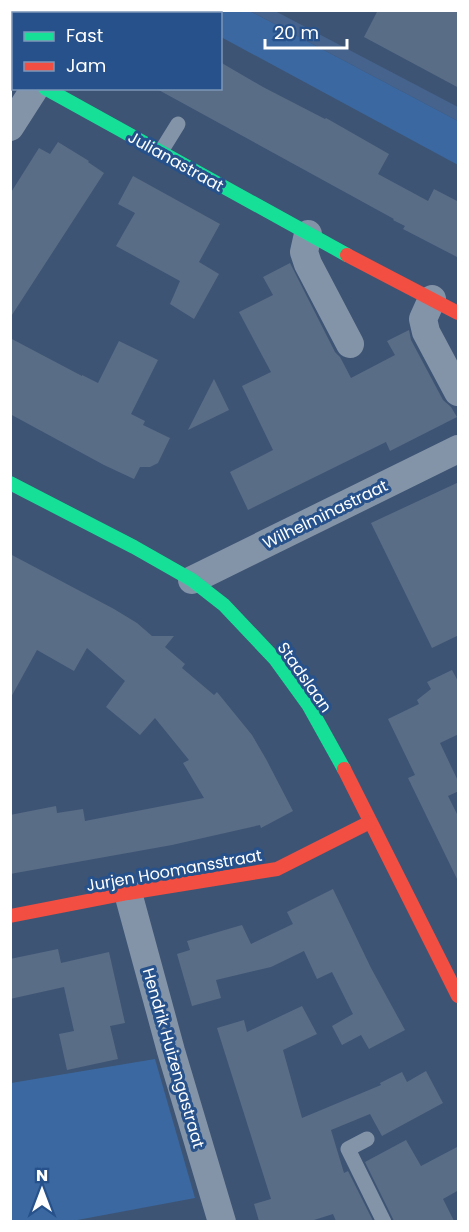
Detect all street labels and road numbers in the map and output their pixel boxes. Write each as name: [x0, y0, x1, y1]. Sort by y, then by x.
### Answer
street label: Julianastraat: [124, 126, 228, 197]
street label: Wilhelminastraat: [259, 474, 392, 555]
street label: Stadslaan: [272, 638, 337, 717]
street label: Jurjen Hoomansstraat: [84, 844, 264, 897]
street label: Hendrik Huizengastraat: [137, 965, 210, 1151]

